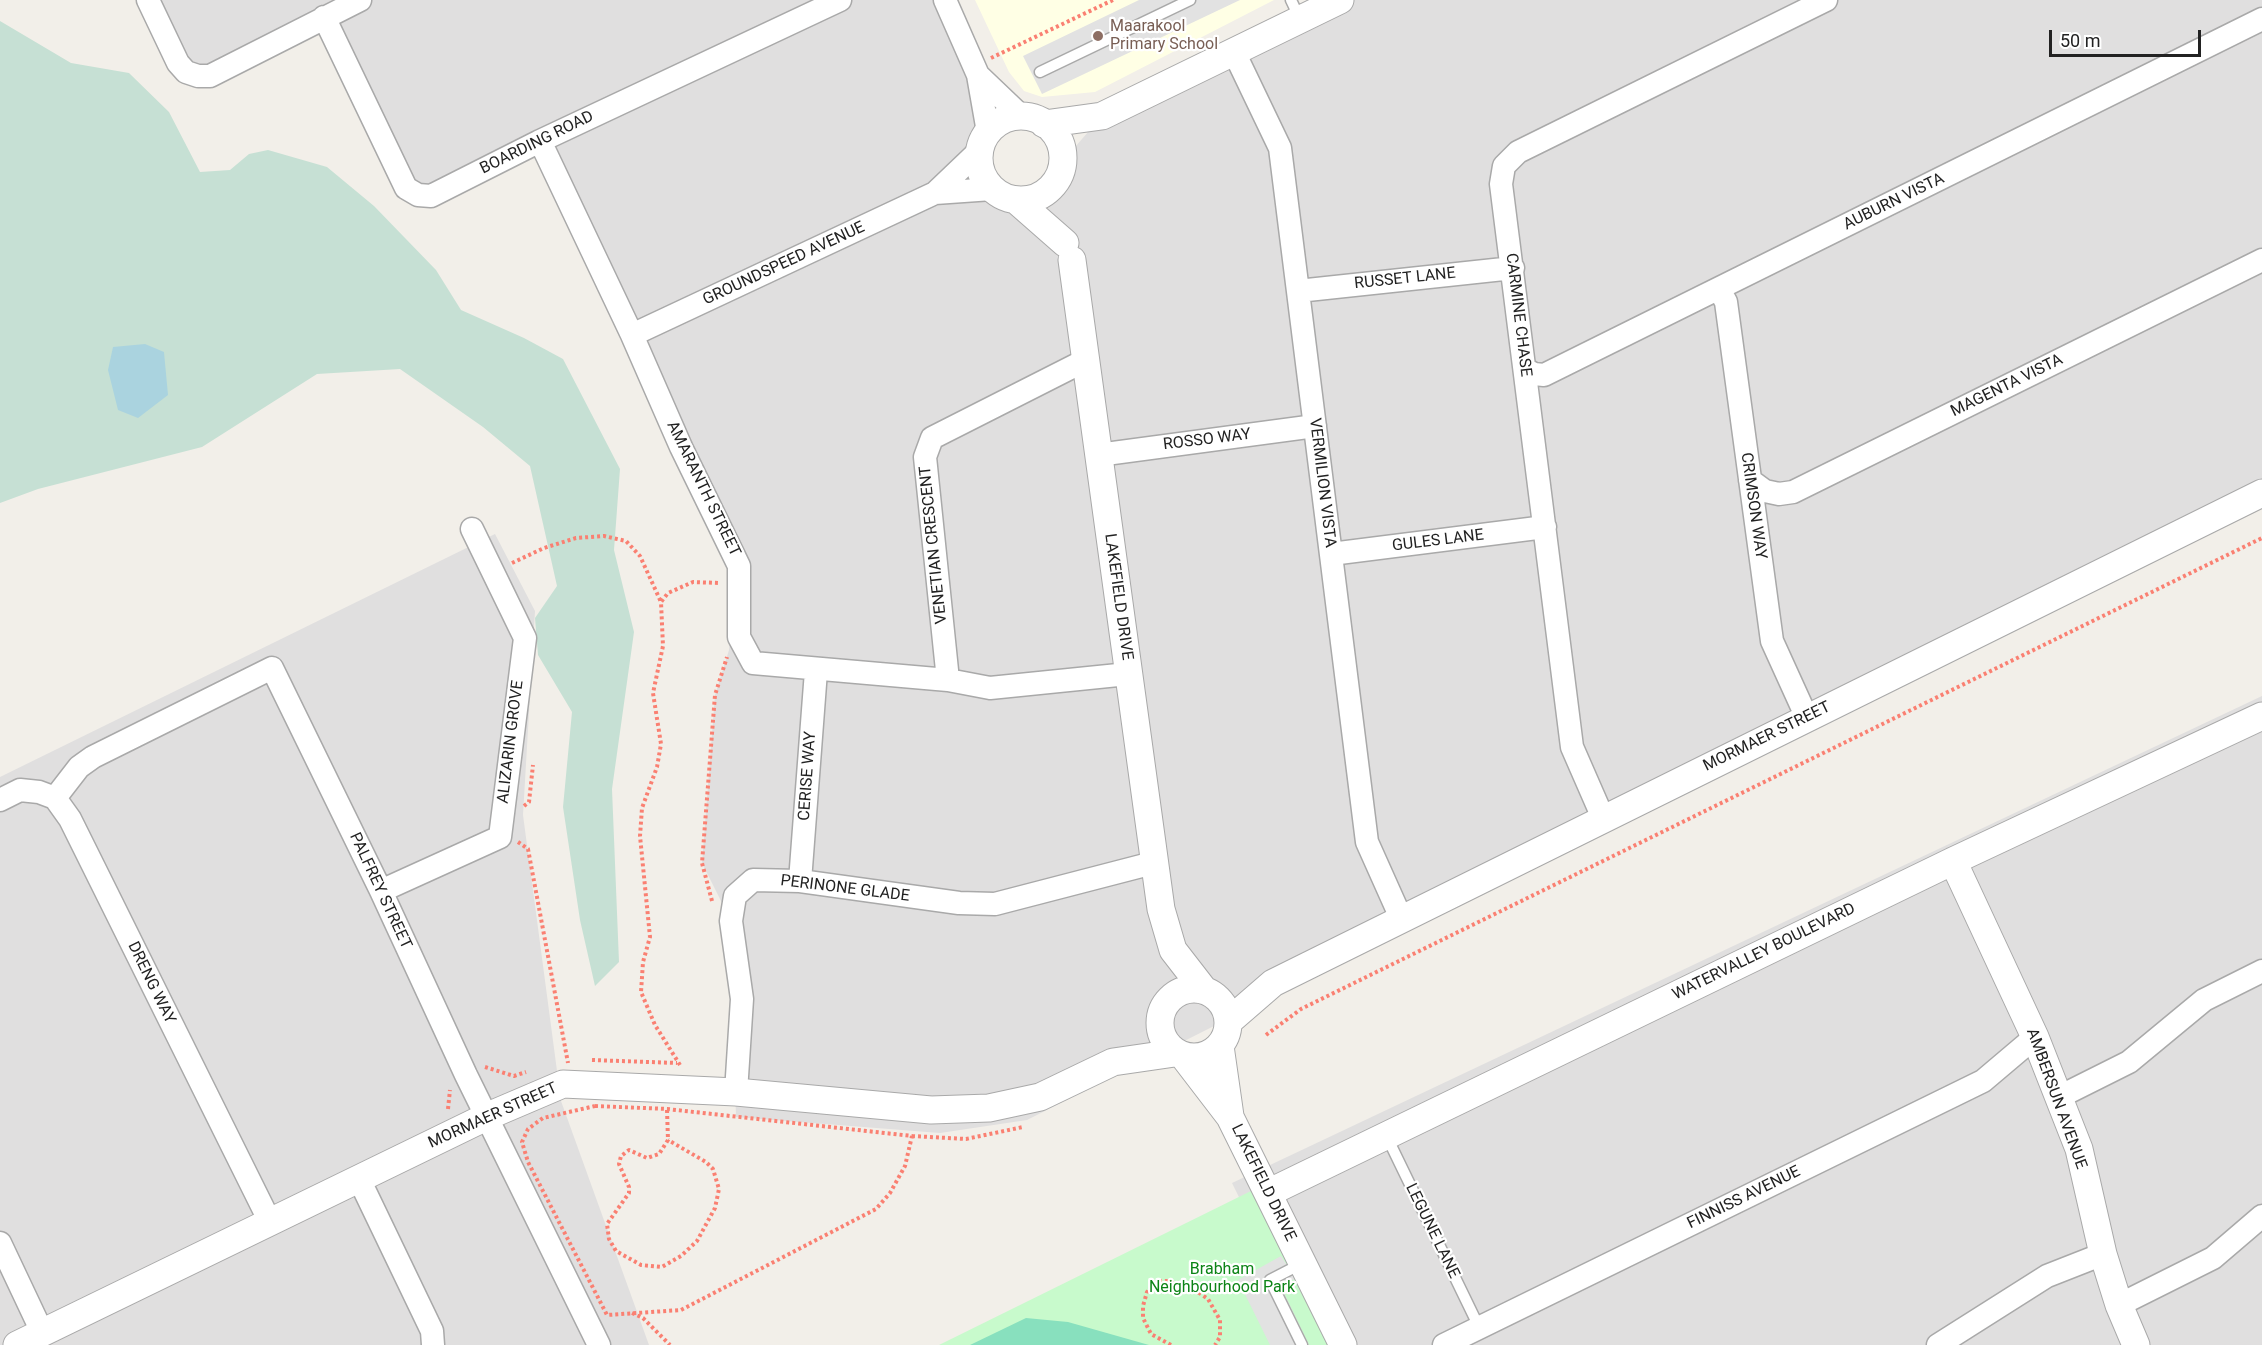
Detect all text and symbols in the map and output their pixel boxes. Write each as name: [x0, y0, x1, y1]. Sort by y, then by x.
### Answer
place label: Maarakool Primary School: [1110, 17, 1218, 55]
scale bar: [2052, 18, 2204, 56]
marker: Maarakool Primary School: [1091, 29, 1105, 43]
text: 50 m: [2060, 30, 2100, 51]
street label: BOARDING ROAD: [477, 107, 597, 179]
street label: AUBURN VISTA: [1841, 169, 1947, 235]
street label: GROUNDSPEED AVENUE: [700, 218, 868, 310]
street label: CARMINE CHASE: [1501, 252, 1535, 378]
street label: RUSSET LANE: [1353, 264, 1457, 294]
street label: MAGENTA VISTA: [1948, 351, 2066, 421]
street label: VERMILION VISTA: [1305, 417, 1339, 549]
street label: AMARANTH STREET: [662, 418, 744, 560]
street label: ROSSO WAY: [1162, 425, 1252, 455]
street label: CRIMSON WAY: [1736, 451, 1770, 561]
street label: VENETIAN CRESCENT: [916, 465, 952, 625]
street label: GULES LANE: [1391, 526, 1485, 556]
street label: LAKEFIELD DRIVE: [1100, 532, 1136, 662]
street label: ALIZARIN GROVE: [494, 679, 528, 805]
street label: MORMAER STREET: [1700, 698, 1834, 776]
street label: CERISE WAY: [795, 731, 821, 821]
street label: PALFREY STREET: [345, 830, 415, 952]
street label: PERINONE GLADE: [779, 872, 911, 906]
street label: WATERVALLEY BOULEVARD: [1669, 899, 1859, 1005]
street label: DRENG WAY: [123, 939, 179, 1027]
street label: AMBERSUN AVENUE: [2022, 1026, 2090, 1172]
street label: MORMAER STREET: [426, 1079, 560, 1153]
street label: LAKEFIELD DRIVE: [1226, 1121, 1300, 1245]
street label: FINNISS AVENUE: [1684, 1162, 1804, 1234]
street label: LEGUNE LANE: [1401, 1180, 1463, 1282]
park label: Brabham Neighbourhood Park: [1149, 1260, 1295, 1298]

